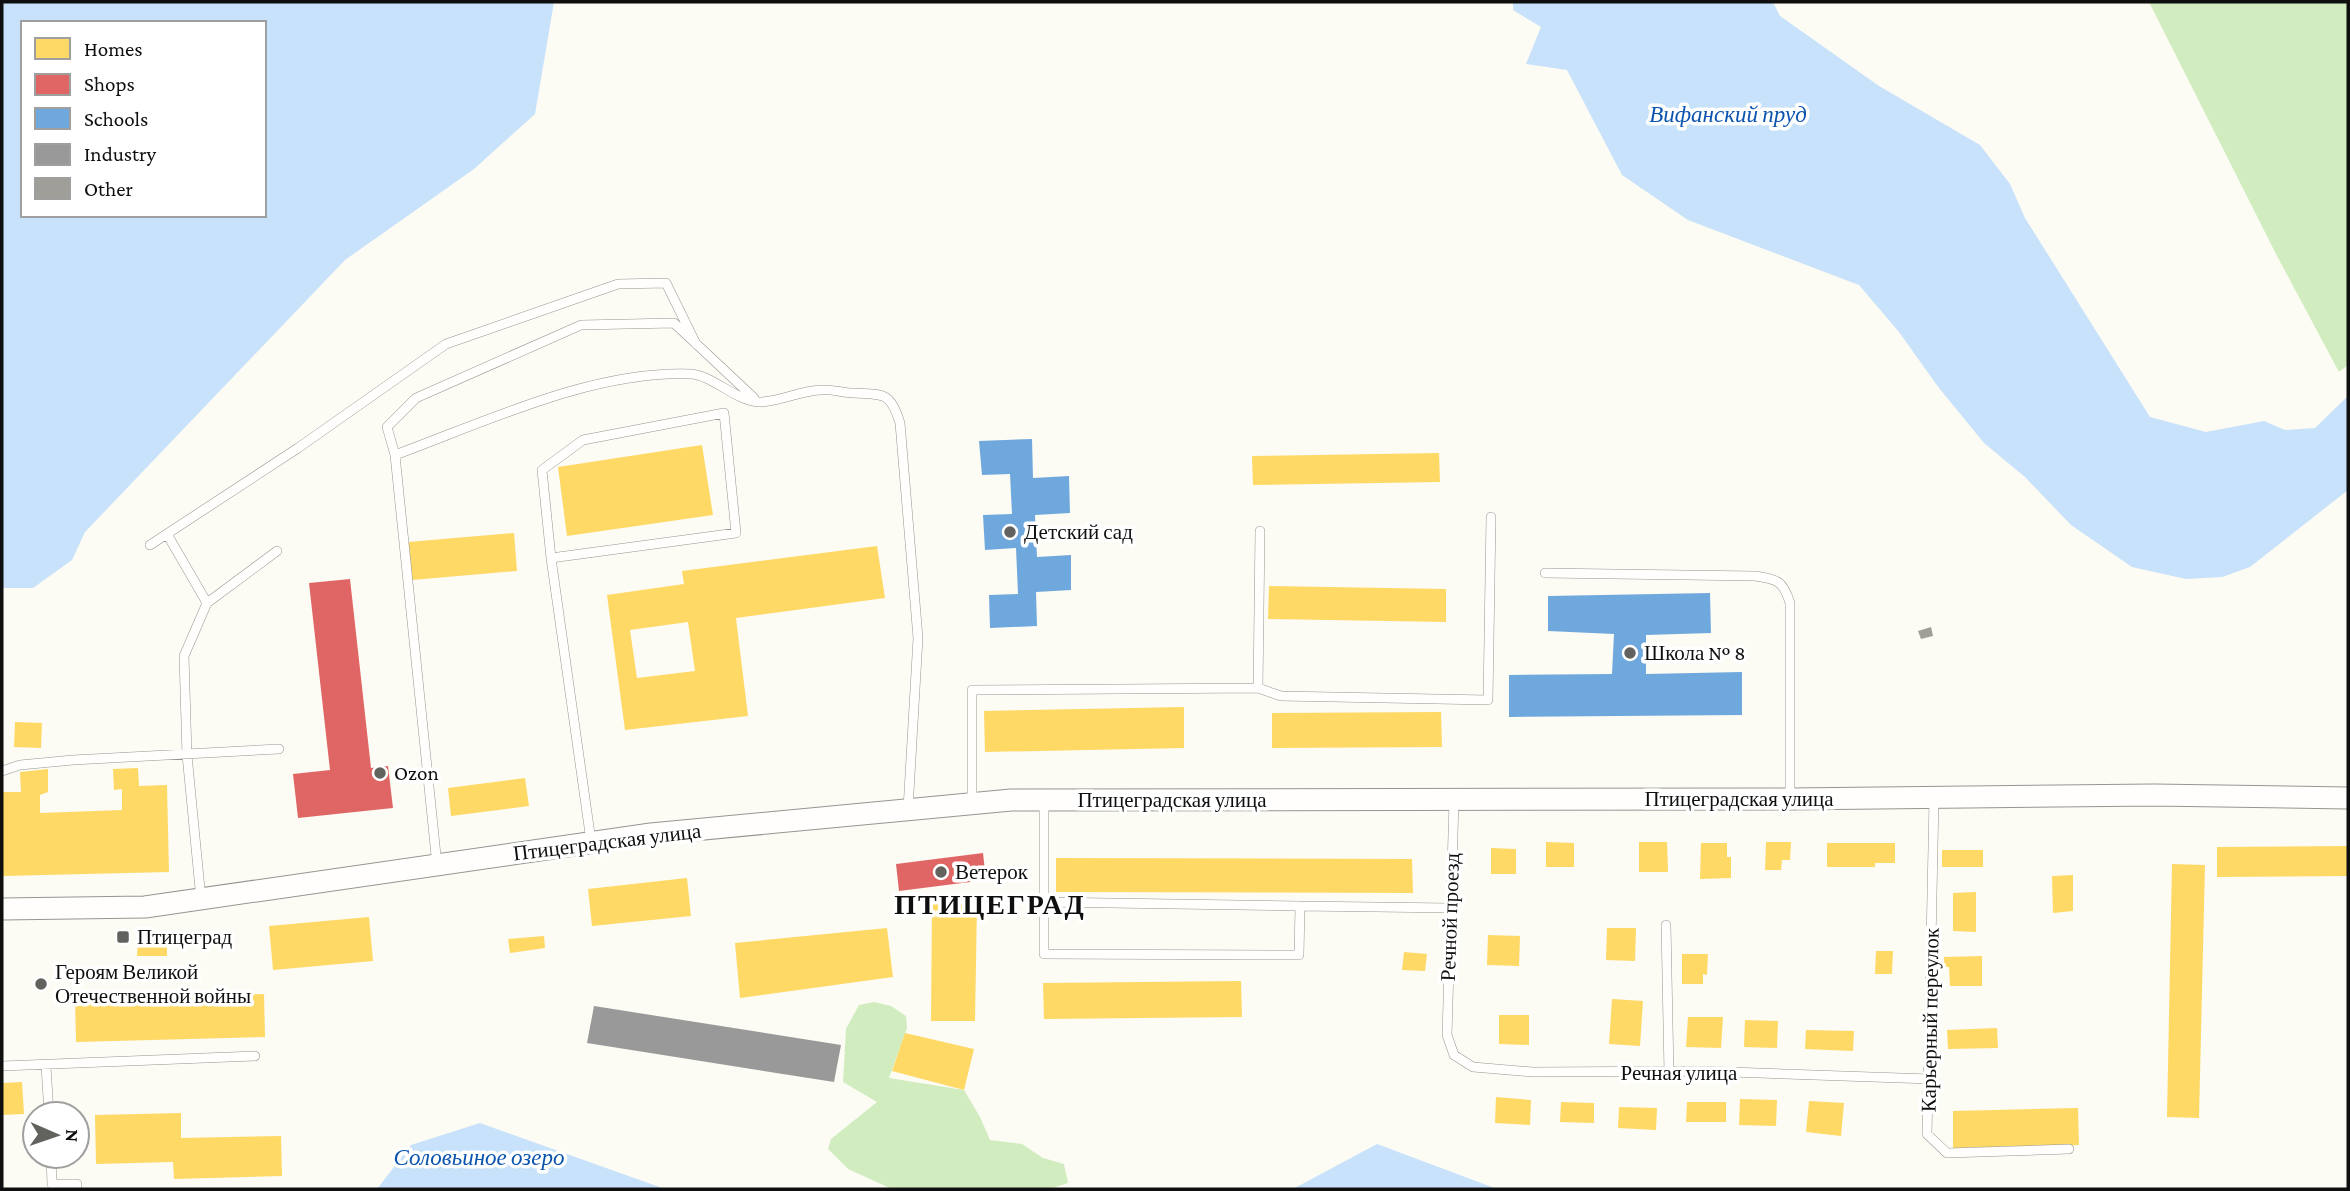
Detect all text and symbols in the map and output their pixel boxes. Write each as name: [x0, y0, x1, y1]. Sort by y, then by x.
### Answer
legend: [21, 21, 266, 217]
text: Homes: [84, 37, 143, 61]
text: Shops: [84, 72, 135, 96]
water label: Вифанский пруд: [1649, 101, 1807, 127]
text: Schools: [84, 107, 148, 131]
text: Industry: [84, 142, 157, 166]
text: Other: [84, 177, 134, 201]
place label: Детский сад: [1024, 520, 1133, 544]
marker: Детский сад: [1002, 524, 1018, 540]
place label: Школа № 8: [1644, 641, 1746, 665]
marker: Школа № 8: [1622, 645, 1638, 661]
place label: Ozon: [394, 761, 439, 785]
marker: Ozon: [372, 765, 388, 781]
street label: Птицеградская улица: [1644, 787, 1834, 811]
street label: Птицеградская улица: [1077, 788, 1267, 812]
street label: Птицеградская улица: [512, 818, 703, 865]
street label: Речной проезд: [1436, 852, 1464, 982]
place label: Ветерок: [955, 860, 1029, 884]
marker: Ветерок: [933, 864, 949, 880]
district label: ПТИЦЕГРАД: [894, 889, 1086, 920]
place label: Птицеград: [137, 925, 233, 949]
street label: Карьерный переулок: [1916, 927, 1944, 1112]
marker: Птицеград: [115, 929, 131, 945]
place label: Героям Великой Отечественной войны: [55, 960, 251, 1008]
marker: Героям Великой Отечественной войны: [33, 976, 49, 992]
street label: Речная улица: [1621, 1061, 1738, 1085]
north arrow: [21, 1100, 91, 1170]
text: N: [62, 1129, 83, 1142]
water label: Соловьиное озеро: [394, 1144, 565, 1170]

